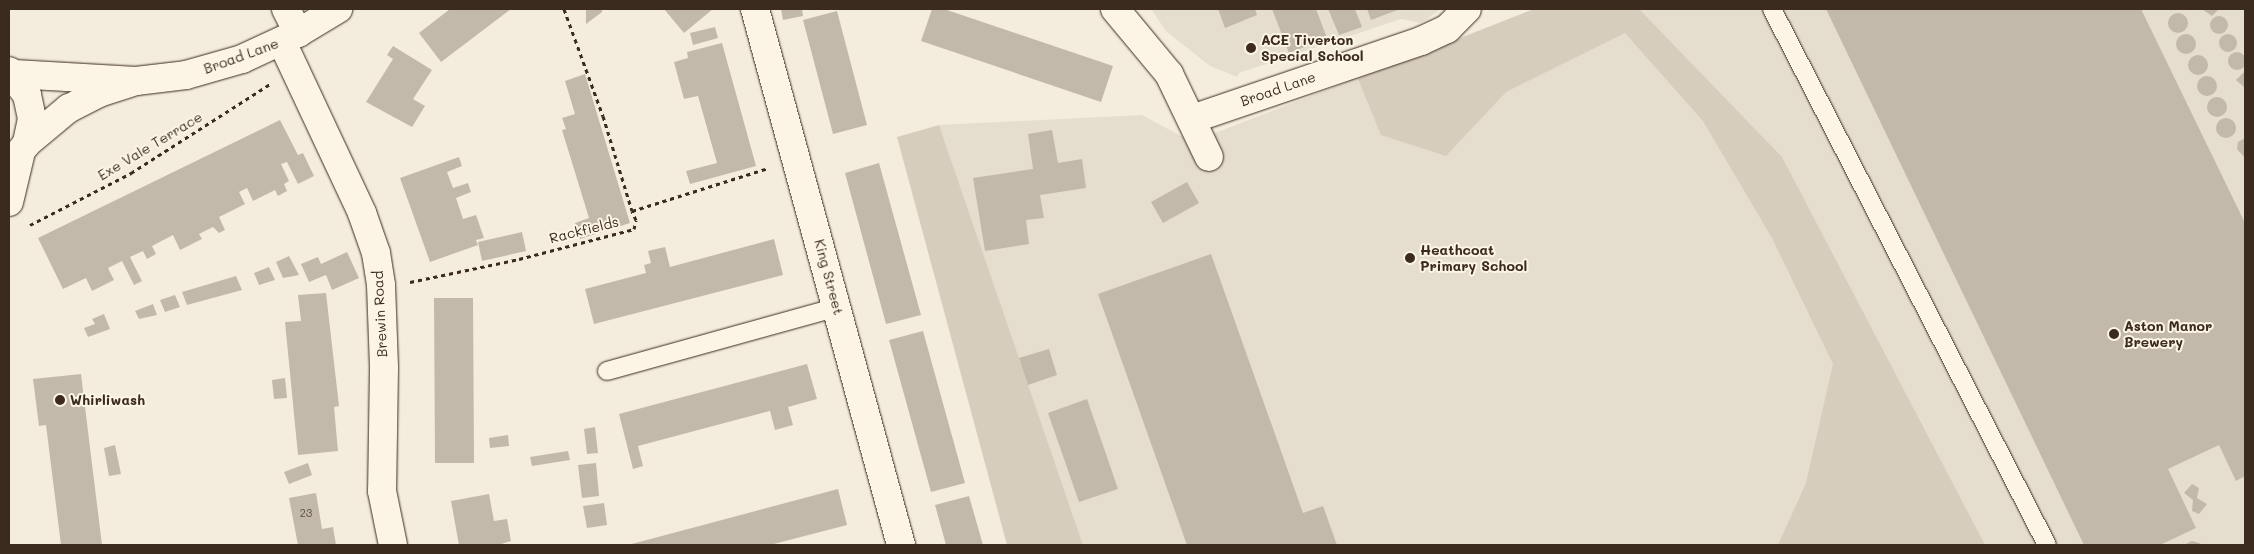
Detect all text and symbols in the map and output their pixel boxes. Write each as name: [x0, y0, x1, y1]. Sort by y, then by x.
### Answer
place label: ACE Tiverton Special School: [1261, 32, 1363, 64]
street label: Broad Lane: [201, 35, 281, 77]
marker: ACE Tiverton Special School: [1245, 42, 1257, 54]
street label: Broad Lane: [1238, 68, 1318, 110]
street label: Exe Vale Terrace: [95, 108, 205, 184]
street label: Rackfields: [548, 213, 620, 247]
street label: King Street: [811, 237, 847, 317]
place label: Heathcoat Primary School: [1420, 242, 1527, 274]
marker: Heathcoat Primary School: [1404, 252, 1416, 264]
street label: Brewin Road: [369, 270, 391, 358]
place label: Aston Manor Brewery: [2124, 318, 2212, 351]
marker: Aston Manor Brewery: [2108, 328, 2120, 340]
place label: Whirliwash: [70, 392, 145, 408]
marker: Whirliwash: [54, 394, 66, 406]
house number: 23: [300, 506, 312, 520]

